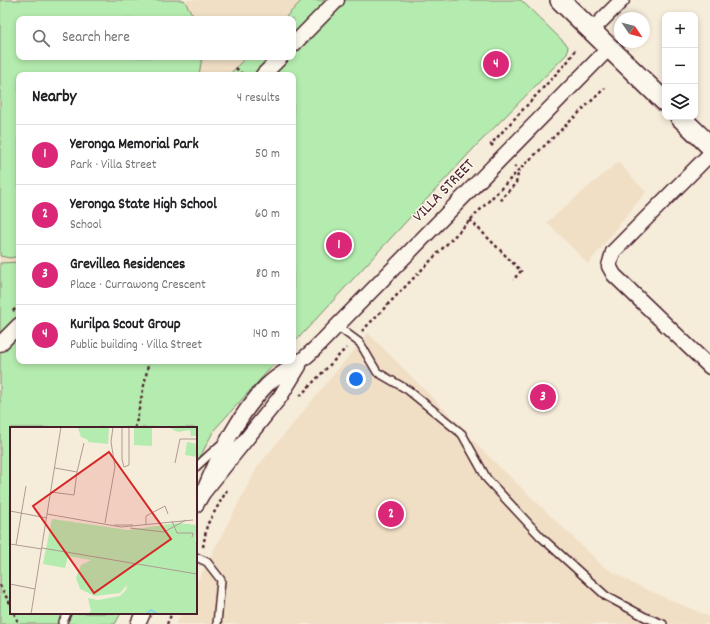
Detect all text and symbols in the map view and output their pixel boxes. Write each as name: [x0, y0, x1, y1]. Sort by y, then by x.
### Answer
north arrow: [614, 12, 650, 48]
map controls: [662, 12, 698, 120]
button: +: [662, 12, 698, 48]
search box: [16, 16, 296, 60]
icon: search: [30, 27, 52, 49]
text: Search here: [62, 27, 130, 49]
button: −: [662, 48, 698, 84]
pin: 4: [483, 49, 509, 79]
button: layers: [662, 84, 698, 120]
text: Nearby: [32, 86, 76, 110]
text: 4 results: [237, 89, 280, 108]
text: Yeronga Memorial Park: [70, 134, 199, 156]
text: 1: [44, 145, 46, 164]
text: 50 m: [255, 145, 280, 164]
street label: VILLA STREET: [408, 154, 481, 228]
text: Park · Villa Street: [70, 156, 157, 175]
text: Yeronga State High School: [70, 194, 217, 216]
text: 2: [42, 205, 48, 224]
text: 60 m: [255, 205, 280, 224]
text: School: [70, 216, 102, 235]
pin: 1: [326, 230, 352, 260]
text: Grevillea Residences: [70, 254, 185, 276]
text: 3: [42, 265, 48, 284]
text: 80 m: [256, 265, 280, 284]
text: Place · Currawong Crescent: [70, 276, 206, 295]
text: Kurilpa Scout Group: [70, 314, 181, 336]
text: 4: [42, 325, 48, 344]
text: 140 m: [253, 325, 280, 344]
text: Public building · Villa Street: [70, 336, 202, 355]
your location: [346, 369, 366, 389]
pin: 3: [530, 382, 556, 412]
inset map: [10, 427, 197, 614]
pin: 2: [378, 499, 404, 529]

